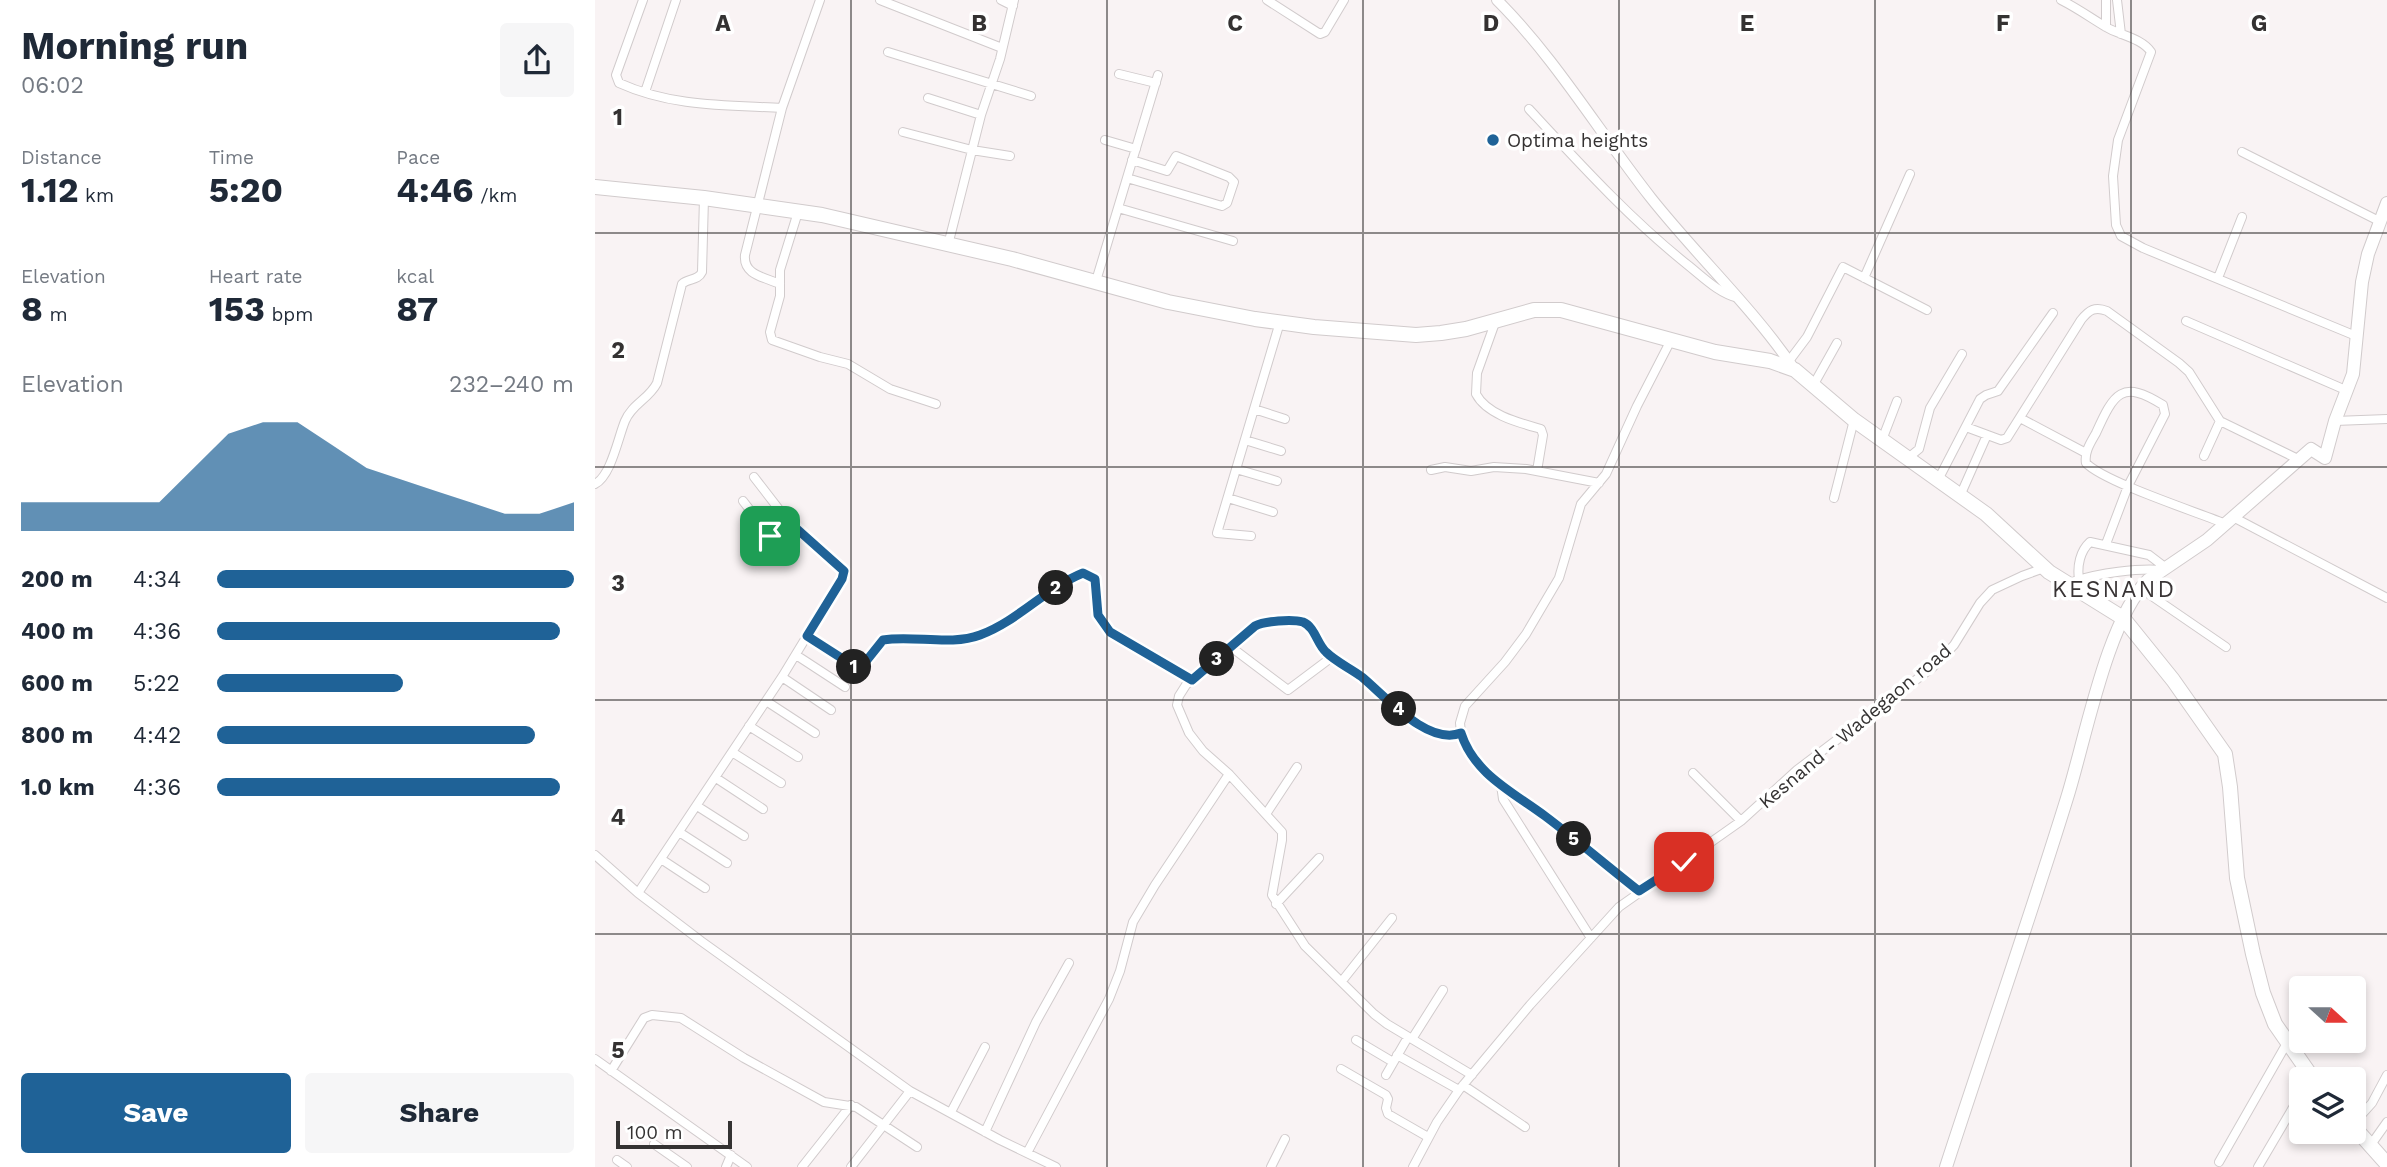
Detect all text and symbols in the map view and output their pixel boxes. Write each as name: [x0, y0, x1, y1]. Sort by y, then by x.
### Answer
text: A: [715, 10, 731, 37]
text: B: [971, 10, 987, 37]
text: C: [1227, 10, 1243, 37]
text: D: [1483, 10, 1499, 37]
text: E: [1740, 10, 1754, 37]
text: F: [1996, 10, 2010, 37]
text: G: [2251, 10, 2267, 37]
button: share: [500, 23, 574, 97]
text: Morning run: [21, 24, 248, 68]
text: 06:02: [21, 72, 84, 99]
text: 1: [613, 104, 623, 131]
place label: Optima heights: [1507, 129, 1648, 152]
marker: Optima heights: [1485, 132, 1501, 148]
text: Distance: [21, 146, 102, 169]
text: Time: [209, 146, 254, 169]
text: Pace: [396, 146, 440, 169]
text: 1.12: [21, 169, 79, 211]
text: 5:20: [209, 169, 283, 211]
text: 4:46: [396, 169, 474, 211]
text: km: [79, 184, 114, 207]
text: /km: [474, 184, 517, 207]
text: Elevation: [21, 265, 106, 288]
text: Heart rate: [209, 265, 303, 288]
text: kcal: [396, 265, 434, 288]
text: 8: [21, 288, 43, 330]
text: 153: [209, 288, 265, 330]
text: 87: [396, 288, 438, 330]
text: m: [43, 303, 68, 326]
text: bpm: [265, 303, 313, 326]
text: 2: [611, 337, 625, 364]
text: Elevation: [21, 371, 124, 398]
text: 232–240 m: [449, 371, 574, 398]
pin: [740, 506, 800, 566]
icon: arrive: [751, 517, 789, 555]
text: 200 m: [21, 566, 93, 593]
text: 4:34: [133, 566, 181, 593]
text: 3: [611, 570, 625, 597]
pin: 2: [1039, 570, 1073, 606]
text: 2: [1050, 576, 1061, 599]
district label: KESNAND: [2052, 576, 2176, 603]
text: 400 m: [21, 618, 94, 645]
text: 4:36: [133, 618, 181, 645]
street label: Kesnand - Wadegaon road: [1754, 639, 1956, 813]
pin: 3: [1199, 642, 1235, 676]
text: 3: [1211, 647, 1222, 670]
pin: 1: [837, 650, 871, 684]
text: 1: [849, 655, 858, 678]
text: 600 m: [21, 670, 93, 697]
text: 5:22: [133, 670, 180, 697]
pin: 4: [1381, 692, 1417, 726]
text: 4: [1392, 697, 1405, 720]
text: 800 m: [21, 722, 93, 749]
text: 4:42: [133, 722, 181, 749]
text: 1.0 km: [21, 774, 95, 801]
text: 4:36: [133, 774, 181, 801]
text: 4: [611, 804, 626, 831]
pin: 5: [1557, 822, 1591, 856]
text: 5: [1568, 827, 1579, 850]
pin: [1654, 832, 1714, 892]
icon: check: [1665, 843, 1703, 881]
north arrow: [2289, 976, 2366, 1054]
map controls: [2289, 976, 2366, 1144]
text: 5: [611, 1037, 625, 1064]
button: layers: [2289, 1067, 2366, 1144]
button: Save: [21, 1073, 291, 1153]
button: Share: [305, 1073, 574, 1153]
scale bar: [616, 1118, 731, 1150]
text: 100 m: [627, 1121, 683, 1144]

